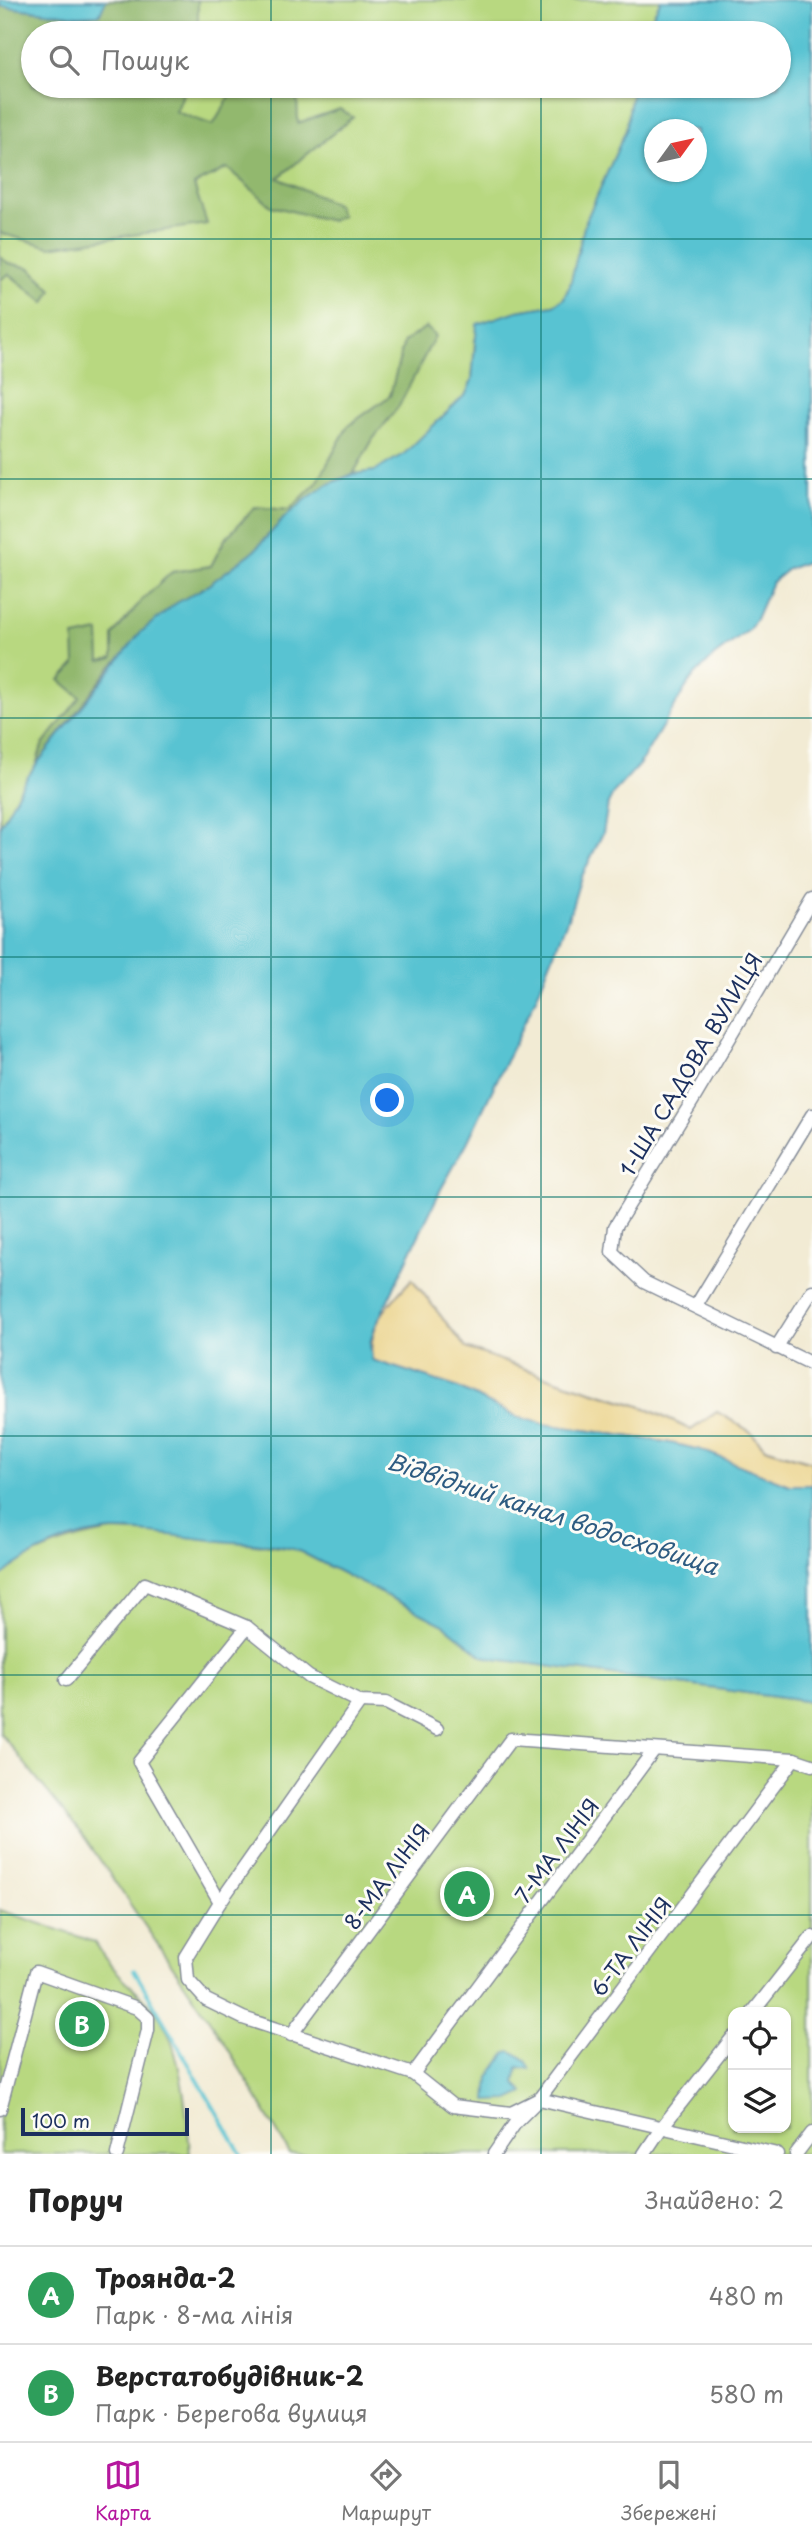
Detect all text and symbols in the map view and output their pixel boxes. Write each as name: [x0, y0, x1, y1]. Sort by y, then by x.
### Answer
search box: [21, 21, 791, 98]
text: Пошук: [101, 40, 189, 79]
icon: search: [45, 41, 83, 79]
north arrow: [644, 119, 707, 182]
street label: 1-ША САДОВА ВУЛИЦЯ: [610, 946, 770, 1182]
your location: [370, 1083, 404, 1117]
water label: Відвідний канал водосховища: [383, 1443, 723, 1583]
street label: 7-МА ЛІНІЯ: [506, 1791, 606, 1909]
street label: 8-МА ЛІНІЯ: [335, 1816, 437, 1936]
pin: A: [444, 1868, 490, 1920]
street label: 6-ТА ЛІНІЯ: [582, 1889, 678, 2003]
pin: B: [59, 1998, 105, 2050]
map controls: [728, 2007, 791, 2133]
button: locate: [728, 2007, 791, 2070]
button: layers: [728, 2070, 791, 2133]
scale bar: [21, 2105, 189, 2137]
text: 100 m: [32, 2106, 90, 2134]
text: Поруч: [28, 2177, 123, 2222]
text: Знайдено: 2: [645, 2182, 784, 2217]
text: Троянда-2: [95, 2258, 235, 2297]
text: A: [42, 2278, 60, 2313]
text: 480 m: [709, 2278, 784, 2313]
text: Парк · 8-ма лінія: [95, 2297, 294, 2332]
text: Верстатобудівник-2: [95, 2356, 364, 2395]
text: B: [43, 2376, 59, 2411]
text: 580 m: [709, 2376, 784, 2411]
text: Парк · Берегова вулиця: [95, 2395, 368, 2430]
tab: Карта: [95, 2456, 151, 2526]
tab: Маршрут: [341, 2456, 431, 2526]
tab: Збережені: [621, 2456, 717, 2526]

